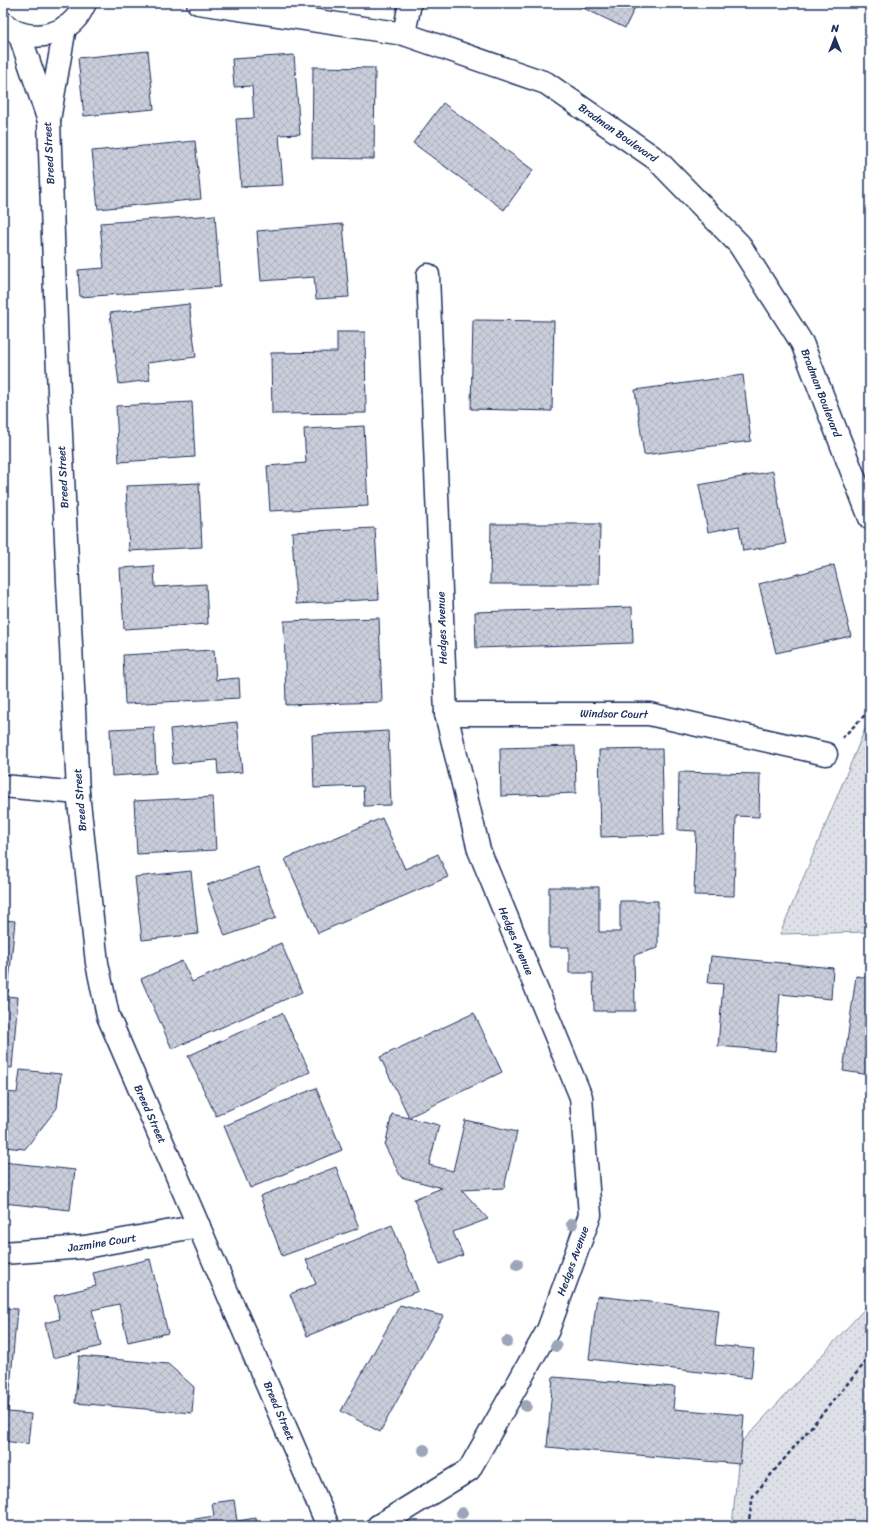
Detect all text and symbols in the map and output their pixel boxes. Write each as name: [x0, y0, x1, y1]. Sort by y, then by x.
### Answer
north arrow: [815, 18, 855, 58]
text: N: [830, 19, 839, 38]
street label: Bradman Boulevard: [574, 98, 663, 168]
street label: Breed Street: [38, 121, 60, 185]
street label: Bradman Boulevard: [795, 346, 847, 441]
street label: Breed Street: [52, 445, 74, 509]
street label: Hedges Avenue: [431, 591, 453, 665]
street label: Windsor Court: [580, 704, 649, 724]
street label: Breed Street: [68, 768, 92, 832]
street label: Hedges Avenue: [493, 904, 539, 979]
street label: Breed Street: [129, 1081, 172, 1147]
street label: Hedges Avenue: [552, 1223, 595, 1299]
street label: Jazmine Court: [65, 1228, 138, 1258]
street label: Breed Street: [258, 1378, 300, 1444]

